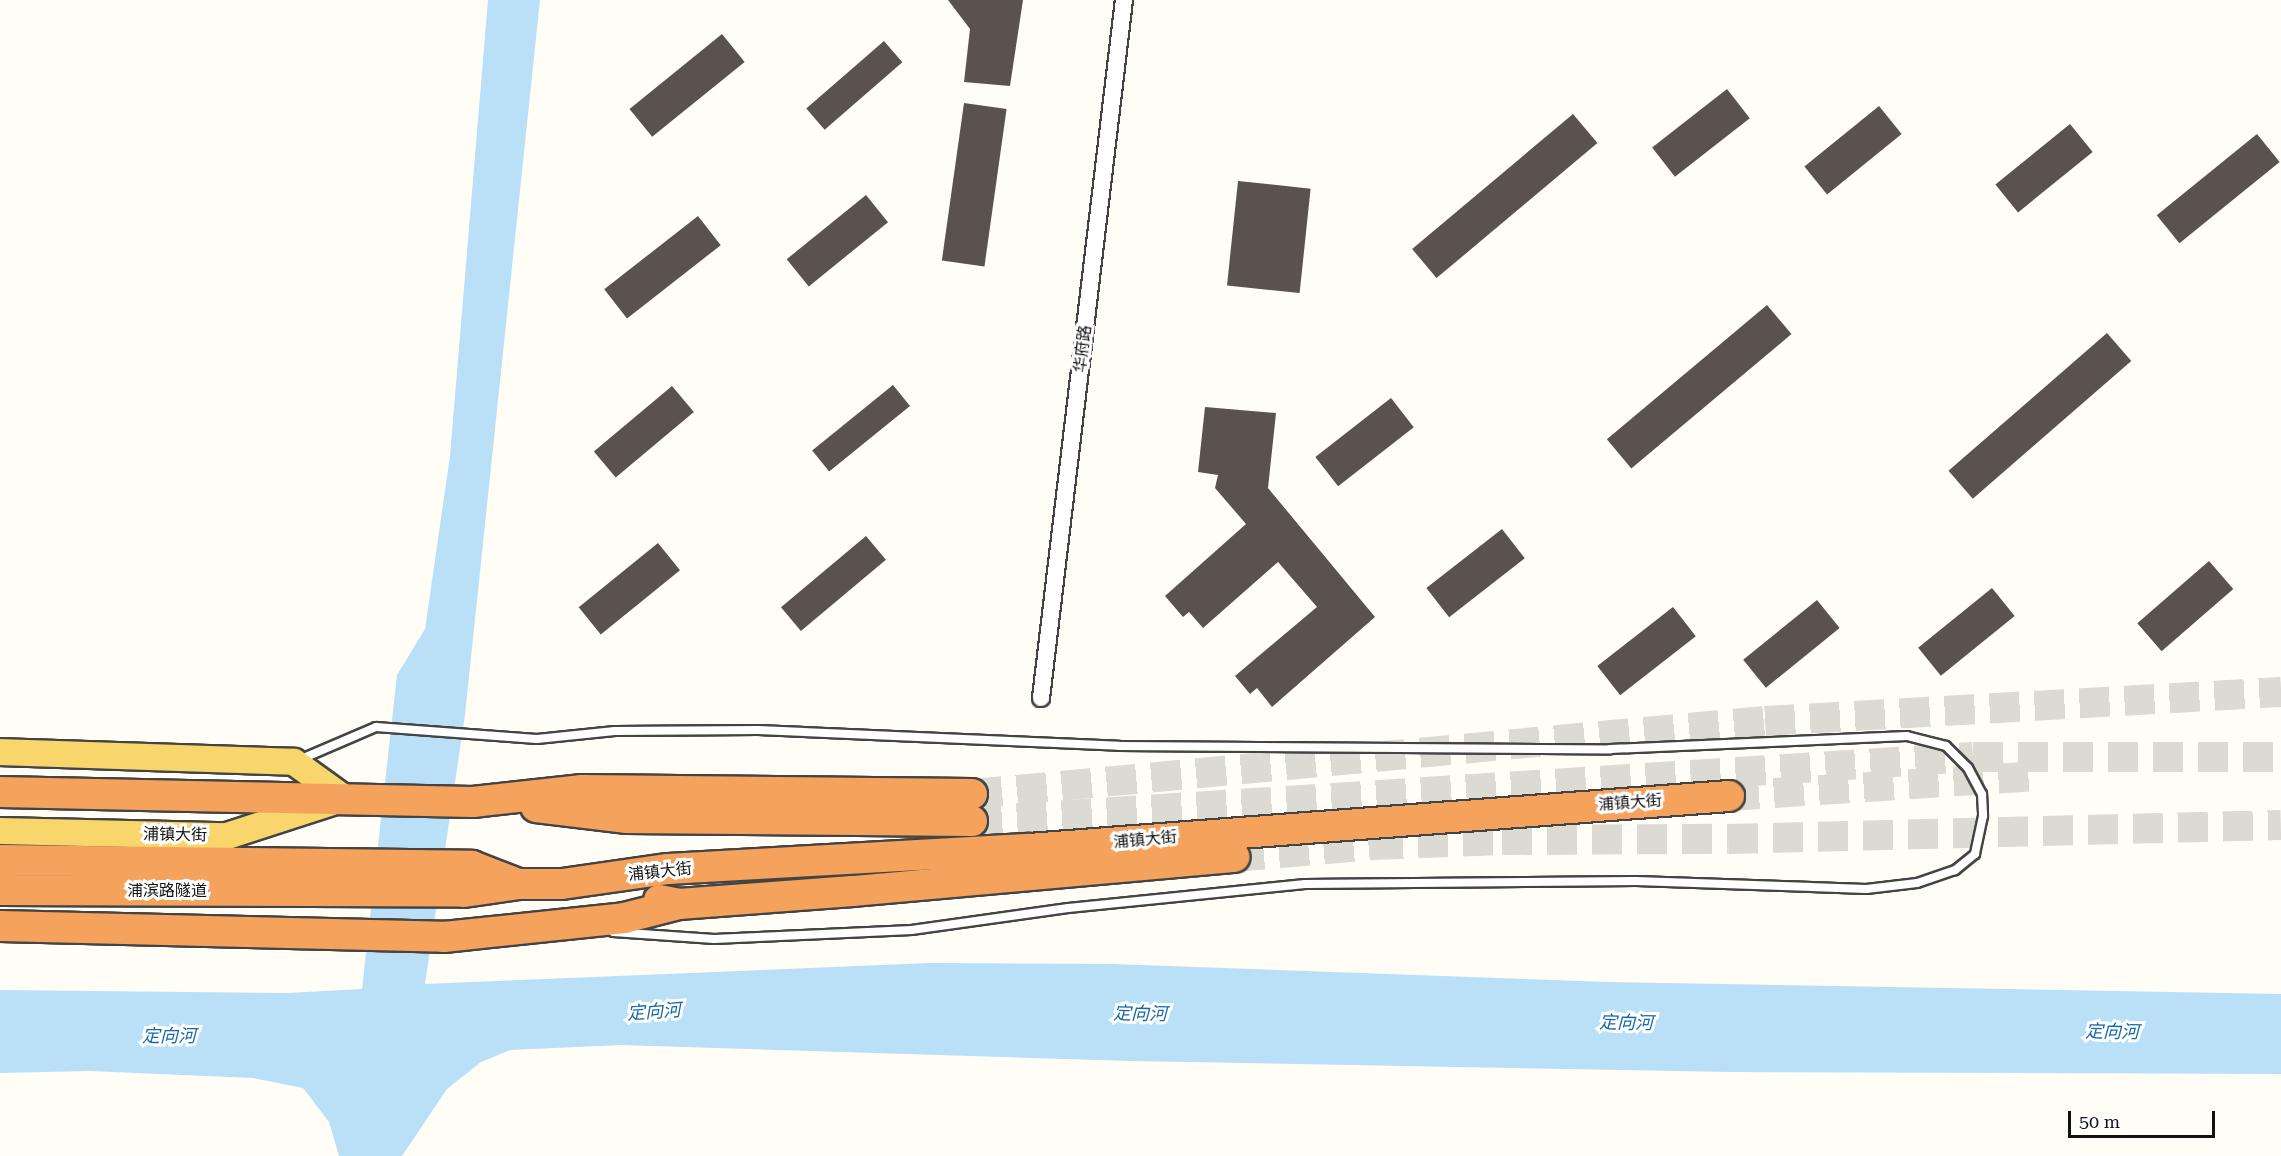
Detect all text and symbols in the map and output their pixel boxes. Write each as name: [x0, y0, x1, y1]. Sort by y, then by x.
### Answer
street label: 华府路: [1071, 324, 1095, 374]
street label: 浦镇大街: [1597, 791, 1663, 815]
street label: 浦镇大街: [143, 825, 207, 845]
street label: 浦镇大街: [1112, 828, 1178, 852]
street label: 浦镇大街: [627, 859, 693, 885]
street label: 浦滨路隧道: [127, 881, 207, 901]
water label: 定向河: [626, 999, 682, 1025]
water label: 定向河: [1113, 1003, 1167, 1025]
water label: 定向河: [1599, 1012, 1653, 1034]
water label: 定向河: [2085, 1021, 2139, 1043]
water label: 定向河: [142, 1025, 196, 1047]
scale bar: [2071, 1099, 2218, 1137]
text: 50 m: [2079, 1111, 2120, 1132]

